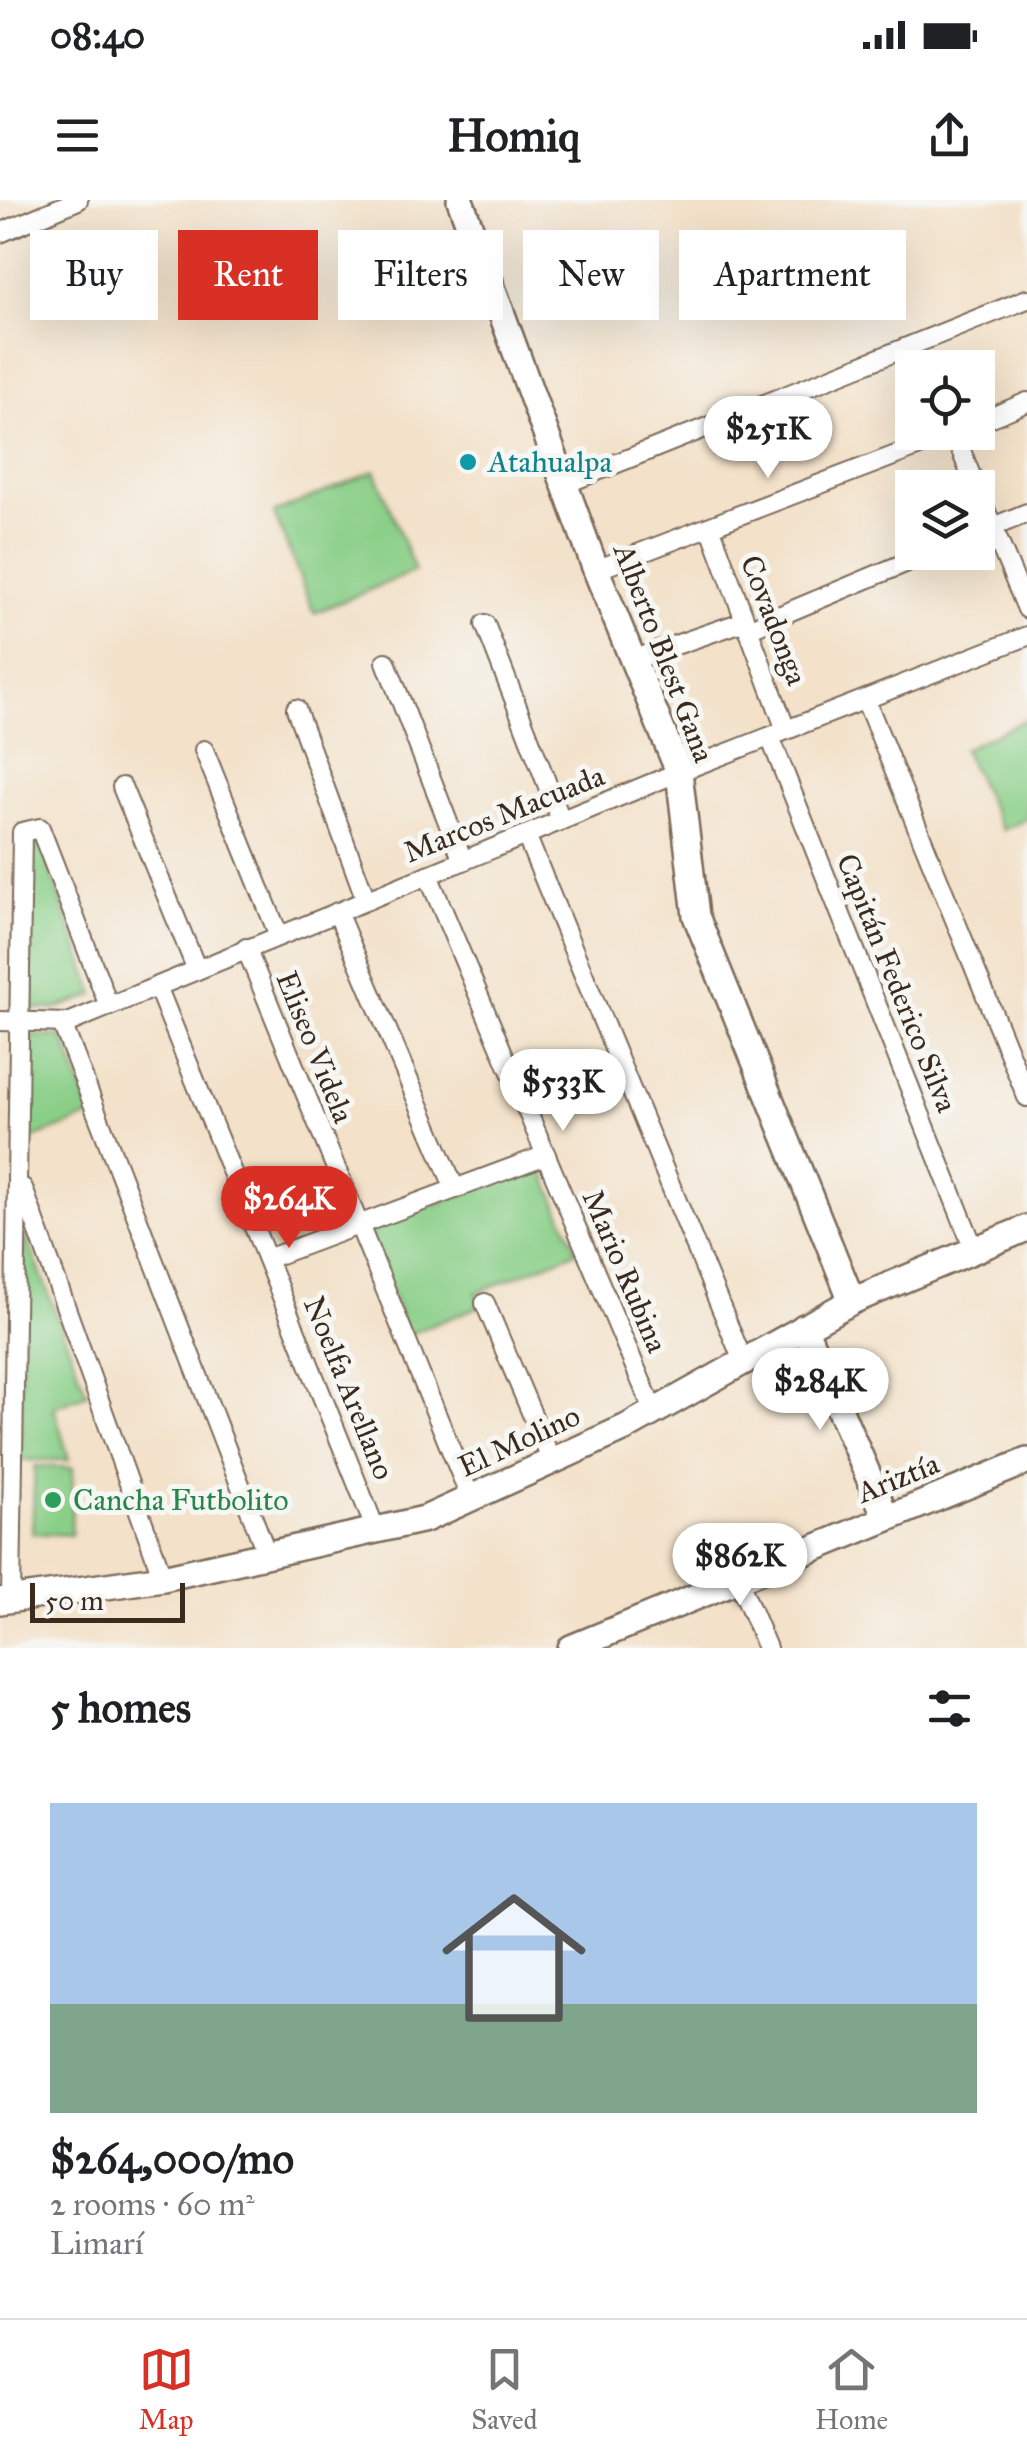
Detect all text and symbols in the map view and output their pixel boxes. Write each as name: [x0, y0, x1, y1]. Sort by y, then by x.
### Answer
text: 08:40: [50, 12, 145, 58]
icon: menu: [50, 108, 105, 163]
text: Homiq: [447, 108, 580, 163]
icon: share: [922, 108, 977, 163]
chip: Buy: [30, 230, 158, 320]
chip: Rent: [178, 230, 318, 320]
chip: Filters: [338, 230, 503, 320]
chip: New: [523, 230, 659, 320]
chip: Apartment: [679, 230, 906, 320]
map controls: [895, 350, 995, 570]
button: locate: [895, 350, 995, 450]
pin: $251K: [698, 396, 838, 481]
text: $251K: [726, 409, 810, 448]
place label: Atahualpa: [486, 444, 613, 480]
marker: Atahualpa: [457, 451, 479, 473]
button: layers: [895, 470, 995, 570]
street label: Alberto Blest Gana: [605, 537, 722, 768]
street label: Covadonga: [733, 550, 815, 690]
street label: Marcos Macuada: [399, 757, 610, 871]
street label: Capitán Federico Silva: [829, 849, 965, 1118]
street label: Eliseo Videla: [268, 966, 362, 1128]
pin: $533K: [493, 1049, 633, 1134]
text: $533K: [522, 1062, 604, 1101]
pin: $264K: [219, 1166, 359, 1251]
text: $264K: [243, 1179, 335, 1218]
street label: Mario Rubina: [575, 1184, 676, 1358]
street label: Noelfa Arellano: [296, 1291, 402, 1485]
pin: $284K: [750, 1348, 890, 1433]
text: $284K: [774, 1361, 866, 1400]
street label: El Molino: [453, 1397, 585, 1485]
street label: Ariztía: [850, 1445, 945, 1511]
place label: Cancha Futbolito: [73, 1482, 289, 1518]
marker: Cancha Futbolito: [42, 1489, 64, 1511]
pin: $862K: [670, 1523, 810, 1608]
text: $862K: [694, 1536, 786, 1575]
scale bar: [30, 1578, 185, 1622]
text: 50 m: [45, 1583, 104, 1618]
icon: filters: [922, 1681, 977, 1736]
text: 5 homes: [50, 1682, 191, 1734]
icon: home: [424, 1868, 604, 2048]
text: $264,000/mo: [50, 2133, 294, 2185]
text: 2 rooms · 60 m²: [50, 2185, 255, 2224]
text: Limarí: [50, 2224, 144, 2263]
tab: Map: [139, 2342, 194, 2437]
tab: Saved: [471, 2342, 538, 2437]
tab: Home: [815, 2342, 888, 2437]

